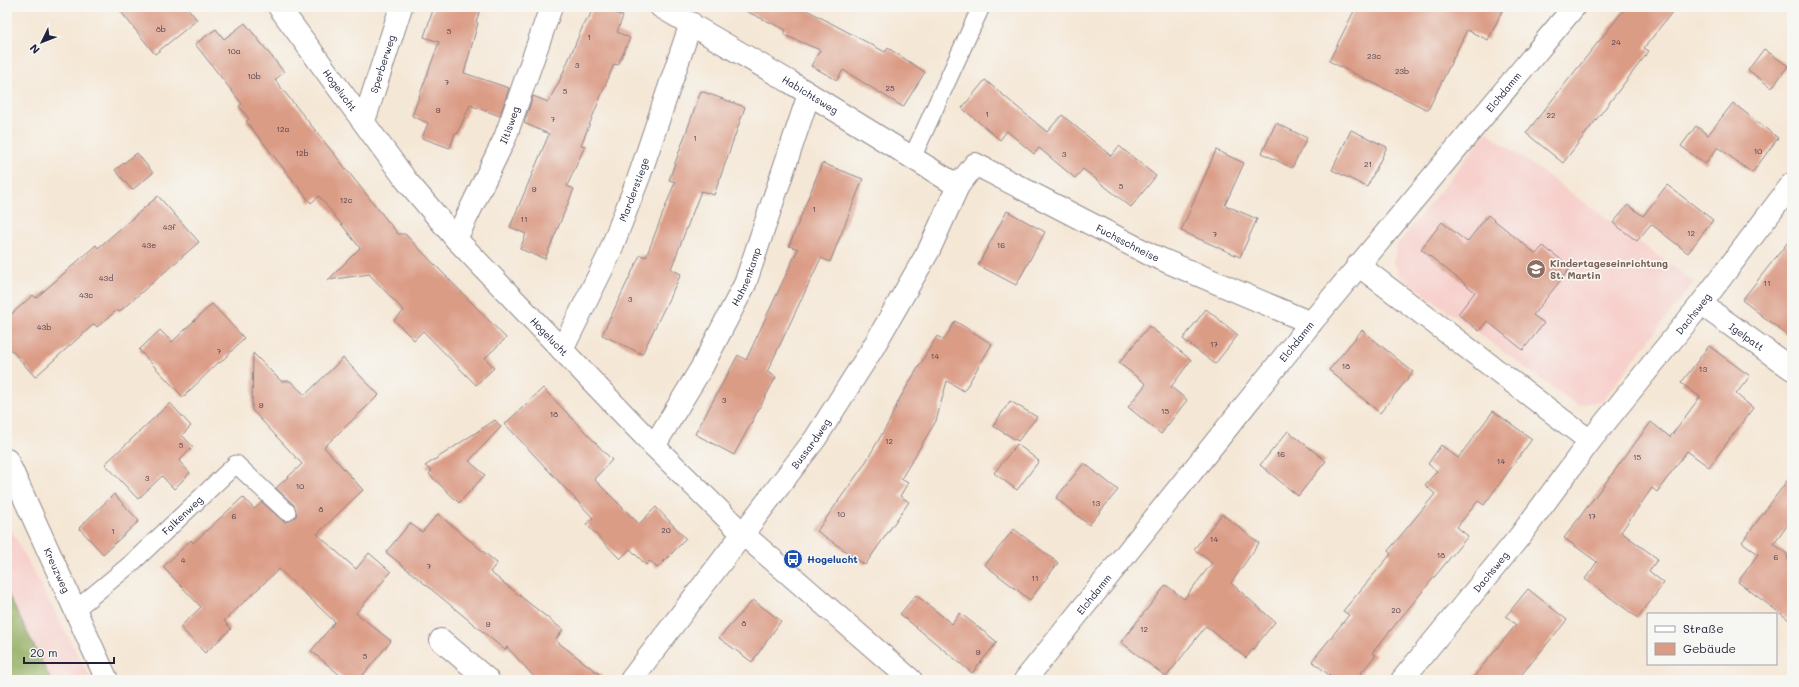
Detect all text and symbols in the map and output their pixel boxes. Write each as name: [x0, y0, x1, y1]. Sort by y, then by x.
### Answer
north arrow: [22, 22, 62, 62]
house number: 8b: [156, 24, 166, 34]
house number: 5: [447, 26, 452, 36]
house number: 1: [587, 32, 591, 42]
street label: Sperberweg: [367, 33, 399, 95]
house number: 24: [1611, 37, 1621, 47]
text: N: [26, 41, 43, 57]
house number: 10a: [227, 46, 241, 56]
house number: 23c: [1367, 51, 1381, 61]
house number: 3: [575, 60, 580, 70]
street label: Hogelucht: [320, 66, 360, 114]
house number: 23b: [1395, 66, 1409, 76]
street label: Elchdamm: [1482, 69, 1524, 115]
house number: 10b: [247, 71, 261, 81]
street label: Habichtsweg: [780, 72, 841, 117]
house number: 7: [445, 77, 450, 87]
house number: 25: [885, 83, 895, 93]
house number: 5: [563, 86, 568, 96]
street label: Iltisweg: [496, 104, 523, 146]
house number: 9: [436, 105, 441, 115]
house number: 1: [985, 109, 989, 119]
house number: 22: [1547, 110, 1555, 120]
house number: 7: [551, 114, 556, 124]
house number: 12a: [276, 124, 290, 134]
house number: 1: [693, 133, 697, 143]
house number: 10: [1754, 146, 1762, 156]
house number: 12b: [295, 148, 309, 158]
house number: 3: [1062, 149, 1067, 159]
street label: Marderstiege: [615, 156, 652, 224]
house number: 21: [1364, 159, 1372, 169]
house number: 5: [1119, 181, 1124, 191]
house number: 9: [532, 184, 537, 194]
house number: 12c: [340, 195, 353, 205]
house number: 1: [812, 204, 816, 214]
house number: 11: [520, 214, 528, 224]
street label: Fuchsschneise: [1094, 221, 1162, 265]
house number: 43f: [163, 222, 176, 232]
house number: 12: [1687, 228, 1695, 238]
house number: 7: [1213, 229, 1218, 239]
house number: 43e: [142, 240, 156, 250]
house number: 16: [997, 240, 1005, 250]
street label: Hahnenkamp: [728, 246, 764, 308]
place label: Kindertageseinrichtung St. Martin: [1550, 256, 1668, 282]
school or university icon: Kindertageseinrichtung St. Martin: [1525, 258, 1547, 280]
house number: 43d: [99, 273, 113, 283]
house number: 11: [1763, 278, 1771, 288]
house number: 43c: [79, 290, 93, 300]
street label: Dachsweg: [1672, 290, 1714, 337]
house number: 3: [628, 294, 633, 304]
street label: Hogelucht: [527, 314, 571, 359]
street label: Elchdamm: [1276, 318, 1317, 365]
street label: Igelpatt: [1726, 319, 1767, 354]
house number: 43b: [37, 322, 51, 332]
house number: 17: [1210, 339, 1219, 349]
house number: 7: [217, 346, 222, 356]
house number: 14: [931, 351, 939, 361]
house number: 18: [1342, 361, 1350, 371]
house number: 13: [1699, 364, 1707, 374]
house number: 3: [722, 395, 727, 405]
house number: 9: [259, 400, 264, 410]
house number: 15: [1161, 406, 1169, 416]
house number: 18: [550, 409, 558, 419]
street label: Bussardweg: [788, 416, 833, 472]
house number: 12: [885, 436, 893, 446]
house number: 5: [179, 440, 184, 450]
house number: 16: [1277, 449, 1285, 459]
house number: 15: [1633, 452, 1641, 462]
house number: 14: [1497, 456, 1505, 466]
house number: 3: [145, 473, 150, 483]
house number: 10: [296, 481, 304, 491]
street label: Falkenweg: [159, 492, 206, 538]
house number: 13: [1092, 498, 1100, 508]
house number: 8: [319, 504, 324, 514]
house number: 10: [837, 509, 845, 519]
house number: 6: [232, 511, 237, 521]
house number: 17: [1588, 511, 1597, 521]
house number: 20: [661, 525, 671, 535]
house number: 1: [111, 526, 115, 536]
house number: 14: [1210, 534, 1218, 544]
street label: Kreuzweg: [41, 545, 73, 595]
bus stop icon: Hogelucht: [782, 548, 804, 570]
street label: Dachsweg: [1470, 548, 1512, 595]
house number: 18: [1437, 550, 1445, 560]
place label: Hogelucht: [807, 552, 858, 566]
house number: 6: [1774, 552, 1779, 562]
house number: 4: [181, 555, 186, 565]
house number: 7: [427, 561, 432, 571]
street label: Elchdamm: [1073, 571, 1114, 617]
house number: 11: [1031, 573, 1039, 583]
house number: 20: [1391, 605, 1401, 615]
legend: [1647, 613, 1777, 665]
house number: 8: [742, 618, 747, 628]
house number: 9: [486, 619, 491, 629]
text: Straße: [1683, 620, 1724, 636]
house number: 12: [1140, 624, 1148, 634]
scale bar: [24, 639, 114, 665]
text: Gebäude: [1683, 640, 1736, 656]
text: 20 m: [30, 644, 58, 660]
house number: 9: [976, 647, 981, 657]
house number: 5: [363, 651, 368, 661]

